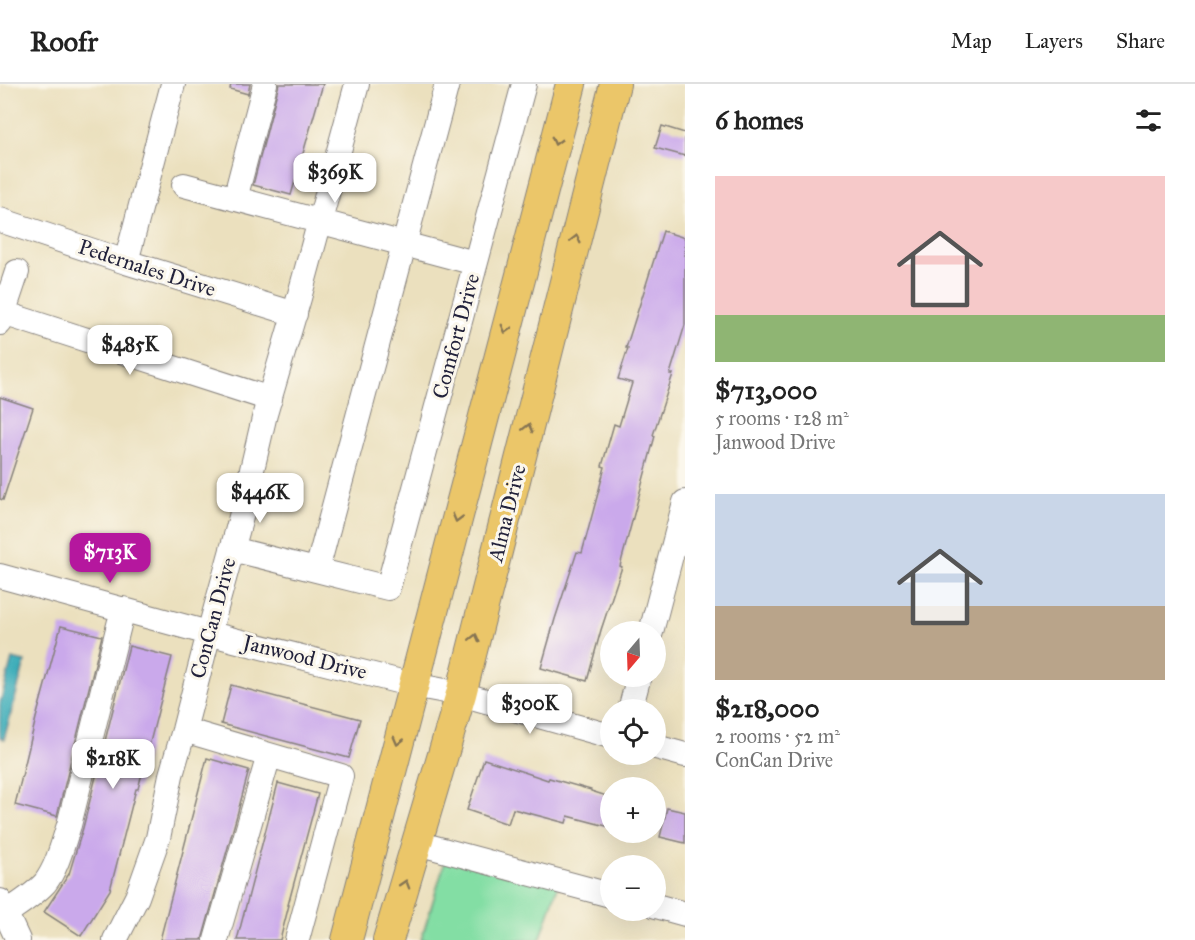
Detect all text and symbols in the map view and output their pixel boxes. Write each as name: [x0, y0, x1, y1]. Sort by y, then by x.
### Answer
text: Roofr: [30, 24, 98, 59]
text: Map: [951, 28, 992, 54]
text: Layers: [1025, 28, 1083, 54]
text: Share: [1116, 28, 1165, 54]
text: 6 homes: [715, 104, 804, 136]
icon: filters: [1132, 104, 1165, 137]
one-way arrow: [551, 135, 563, 145]
pin: $369K: [293, 153, 377, 204]
text: $369K: [307, 160, 363, 184]
icon: home: [886, 215, 994, 323]
street label: Pedernales Drive: [75, 234, 219, 302]
one-way arrow: [569, 234, 582, 244]
street label: Comfort Drive: [427, 270, 485, 401]
one-way arrow: [501, 324, 514, 334]
pin: $485K: [88, 325, 172, 376]
text: $485K: [101, 332, 159, 356]
text: $713,000: [715, 374, 817, 406]
text: 5 rooms · 128 m²: [715, 406, 849, 430]
one-way arrow: [521, 423, 534, 433]
text: Janwood Drive: [715, 430, 836, 454]
street label: Alma Drive: [482, 461, 532, 565]
pin: $446K: [218, 473, 302, 524]
text: $446K: [231, 480, 289, 504]
one-way arrow: [451, 513, 464, 523]
pin: $713K: [68, 533, 152, 584]
icon: home: [886, 533, 994, 641]
text: $713K: [84, 540, 136, 564]
street label: ConCan Drive: [184, 554, 242, 681]
north arrow: [600, 621, 666, 687]
map controls: [600, 621, 666, 921]
street label: Janwood Drive: [238, 629, 370, 685]
one-way arrow: [468, 633, 481, 643]
pin: $300K: [488, 684, 572, 735]
text: $300K: [501, 691, 559, 715]
text: $218,000: [715, 692, 820, 724]
button: locate: [600, 699, 666, 765]
text: 2 rooms · 52 m²: [715, 724, 840, 748]
one-way arrow: [393, 736, 405, 746]
pin: $218K: [71, 739, 155, 790]
text: $218K: [86, 746, 140, 770]
text: ConCan Drive: [715, 748, 833, 772]
button: +: [600, 777, 666, 843]
button: −: [600, 855, 666, 921]
one-way arrow: [398, 879, 410, 890]

